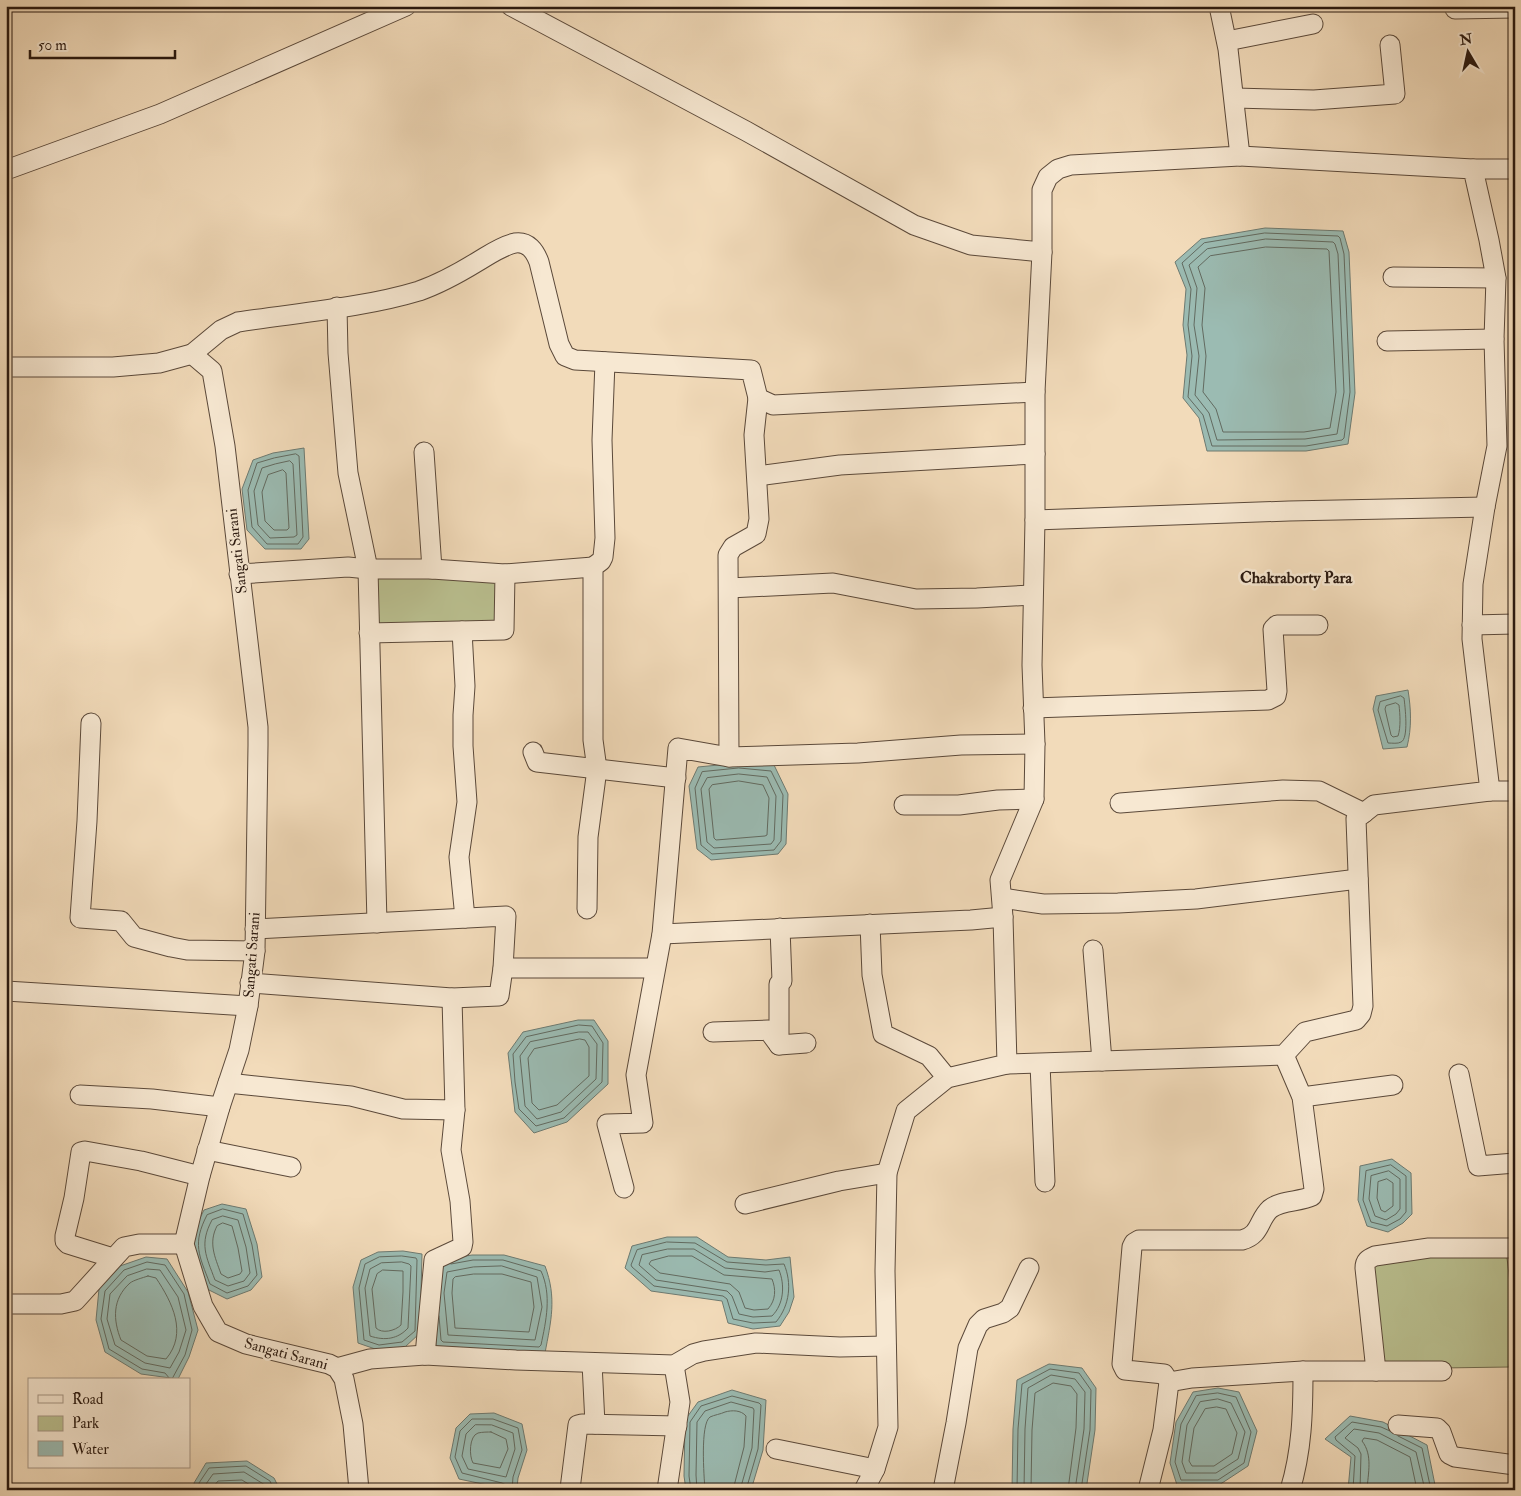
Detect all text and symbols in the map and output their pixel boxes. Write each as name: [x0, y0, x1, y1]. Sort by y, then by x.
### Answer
scale bar: [30, 28, 175, 60]
north arrow: [1444, 28, 1494, 78]
text: N: [1458, 30, 1474, 49]
text: 50 m: [38, 36, 67, 55]
street label: Sangati Sarani: [222, 507, 252, 595]
district label: Chakraborty Para: [1240, 568, 1352, 589]
street label: Sangati Sarani: [240, 912, 264, 998]
street label: Sangati Sarani: [242, 1334, 330, 1374]
legend: [28, 1378, 190, 1468]
text: Road: [72, 1390, 104, 1409]
text: Park: [72, 1414, 99, 1433]
text: Water: [71, 1440, 109, 1459]

